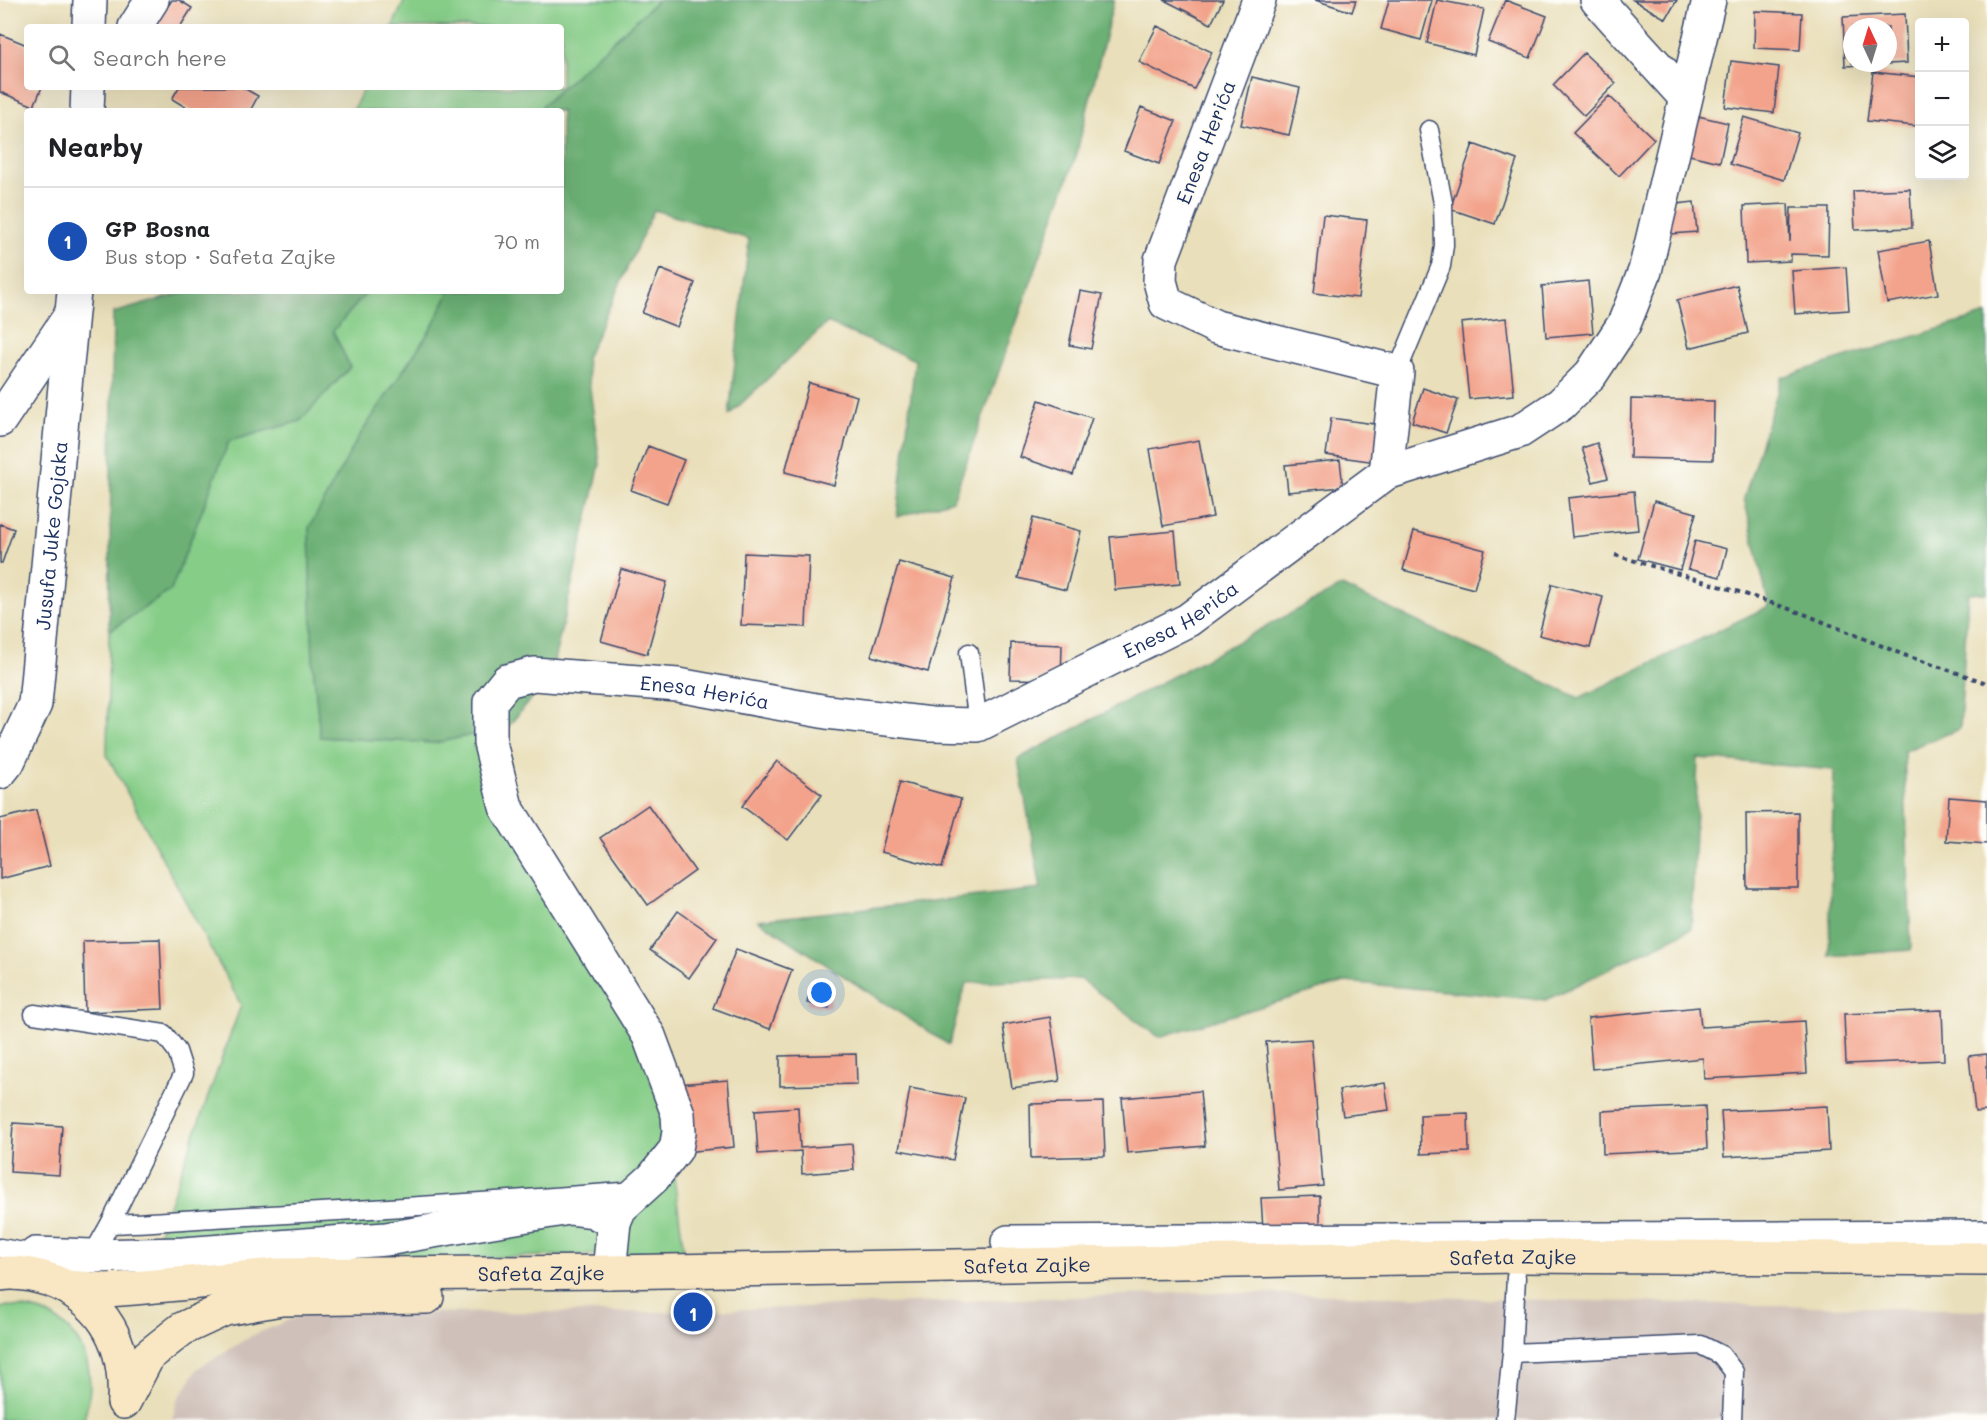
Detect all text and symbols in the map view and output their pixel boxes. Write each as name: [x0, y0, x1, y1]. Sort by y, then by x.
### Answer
north arrow: [1843, 18, 1897, 72]
map controls: [1915, 18, 1969, 180]
button: +: [1915, 18, 1969, 72]
search box: [24, 24, 564, 90]
icon: search: [45, 41, 78, 74]
text: Search here: [93, 43, 227, 72]
button: −: [1915, 72, 1969, 126]
street label: Enesa Herića: [1169, 76, 1241, 208]
button: layers: [1915, 126, 1969, 180]
text: Nearby: [48, 130, 143, 164]
text: GP Bosna: [105, 214, 210, 243]
text: 1: [63, 228, 72, 254]
text: 70 m: [494, 228, 540, 254]
text: Bus stop · Safeta Zajke: [105, 243, 336, 269]
street label: Jusufa Juke Gojaka: [29, 440, 73, 631]
street label: Enesa Herića: [1118, 575, 1243, 664]
street label: Enesa Herića: [639, 669, 772, 714]
your location: [807, 978, 836, 1007]
street label: Safeta Zajke: [1449, 1243, 1577, 1270]
street label: Safeta Zajke: [963, 1251, 1091, 1279]
street label: Safeta Zajke: [477, 1259, 605, 1286]
pin: 1: [674, 1290, 712, 1334]

